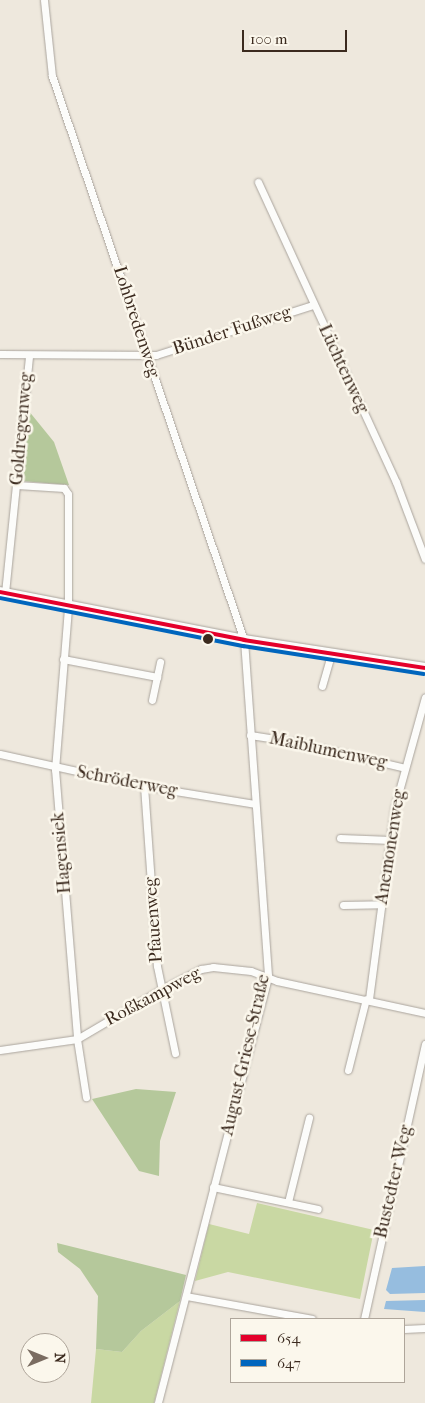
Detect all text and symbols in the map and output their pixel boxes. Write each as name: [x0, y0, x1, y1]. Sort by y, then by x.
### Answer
scale bar: [245, 20, 350, 52]
text: 100 m: [250, 30, 288, 48]
street label: Lohbredenweg: [108, 263, 164, 381]
street label: Bünder Fußweg: [170, 302, 294, 360]
street label: Lüchtenweg: [313, 321, 373, 417]
street label: Goldregenweg: [6, 372, 38, 486]
unlabelled marker: [203, 634, 213, 644]
street label: Maiblumenweg: [267, 728, 389, 774]
street label: Schröderweg: [75, 762, 179, 802]
street label: Anemonenweg: [371, 788, 411, 906]
street label: Hagensiek: [48, 811, 76, 895]
street label: Pfauenweg: [140, 876, 168, 964]
street label: Roßkampweg: [101, 963, 205, 1031]
street label: August-Griese-Straße: [217, 972, 275, 1138]
street label: Bustedter Weg: [370, 1123, 418, 1241]
legend: [230, 1318, 405, 1383]
text: 654: [277, 1329, 300, 1347]
north arrow: [20, 1333, 70, 1383]
text: N: [51, 1353, 68, 1363]
text: 647: [277, 1354, 301, 1372]

